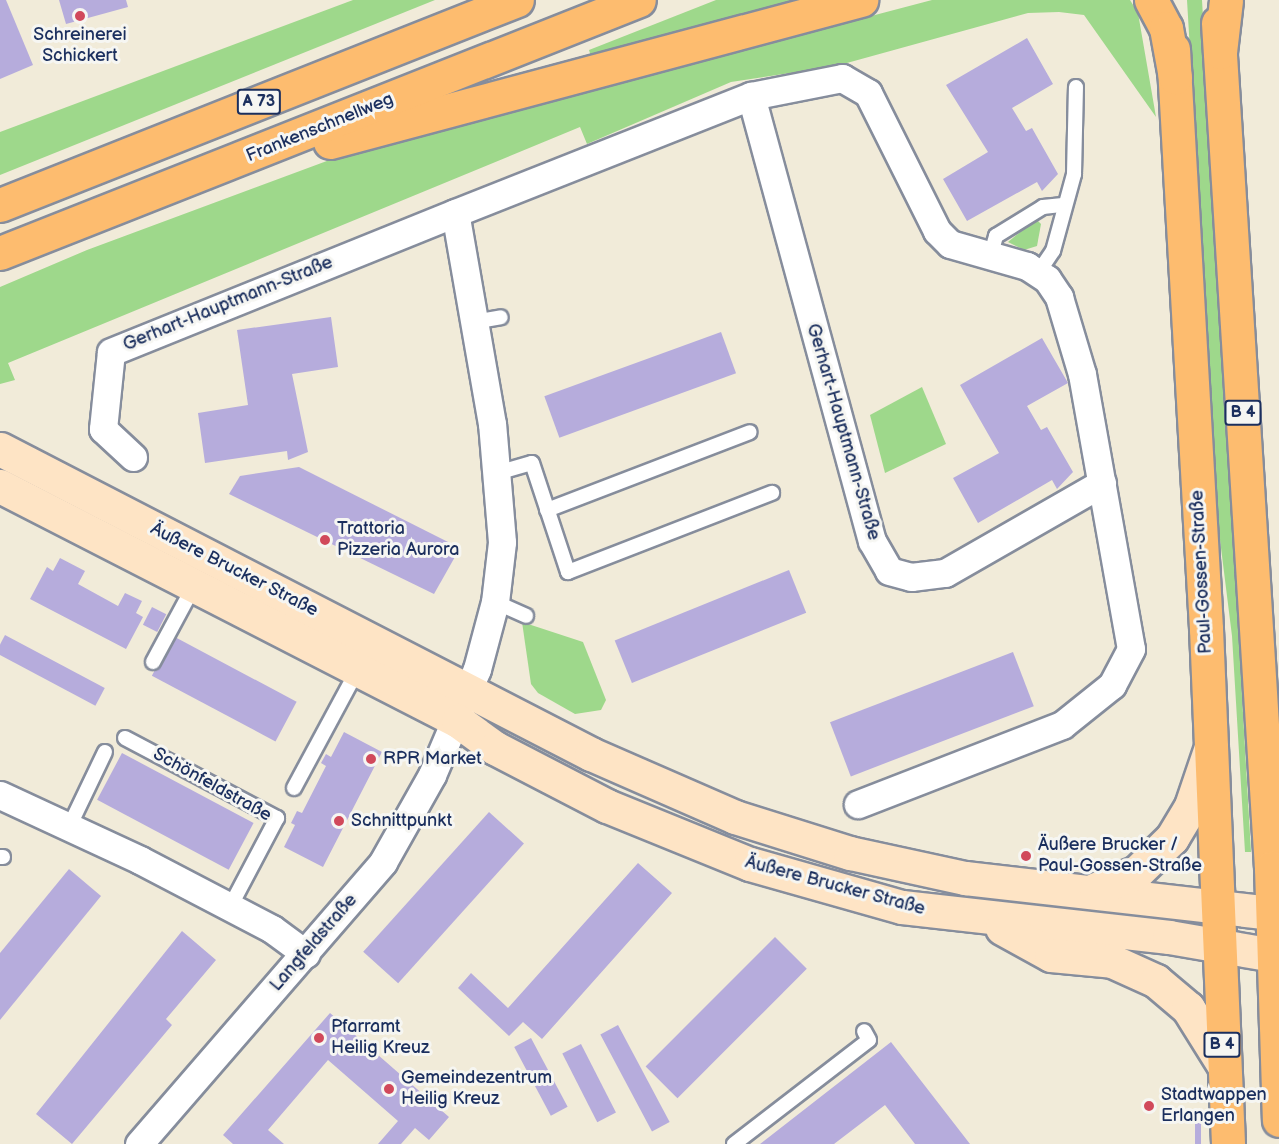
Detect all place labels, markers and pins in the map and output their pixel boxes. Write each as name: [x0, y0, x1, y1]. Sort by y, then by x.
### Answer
marker: Schreinerei Schickert: [73, 9, 87, 23]
place label: Schreinerei Schickert: [33, 25, 127, 68]
place label: Trattoria Pizzeria Aurora: [337, 519, 459, 562]
marker: Trattoria Pizzeria Aurora: [318, 533, 332, 547]
place label: RPR Market: [383, 748, 482, 770]
marker: RPR Market: [364, 752, 378, 766]
place label: Schnittpunkt: [351, 810, 452, 832]
marker: Schnittpunkt: [332, 814, 346, 828]
place label: Äußere Brucker / Paul-Gossen-Straße: [1038, 835, 1202, 878]
marker: Äußere Brucker / Paul-Gossen-Straße: [1019, 849, 1033, 863]
place label: Pfarramt Heilig Kreuz: [331, 1017, 430, 1060]
marker: Pfarramt Heilig Kreuz: [312, 1031, 326, 1045]
place label: Gemeindezentrum Heilig Kreuz: [401, 1068, 552, 1110]
marker: Gemeindezentrum Heilig Kreuz: [382, 1082, 396, 1096]
place label: Stadtwappen Erlangen: [1161, 1085, 1267, 1128]
marker: Stadtwappen Erlangen: [1142, 1099, 1156, 1113]

